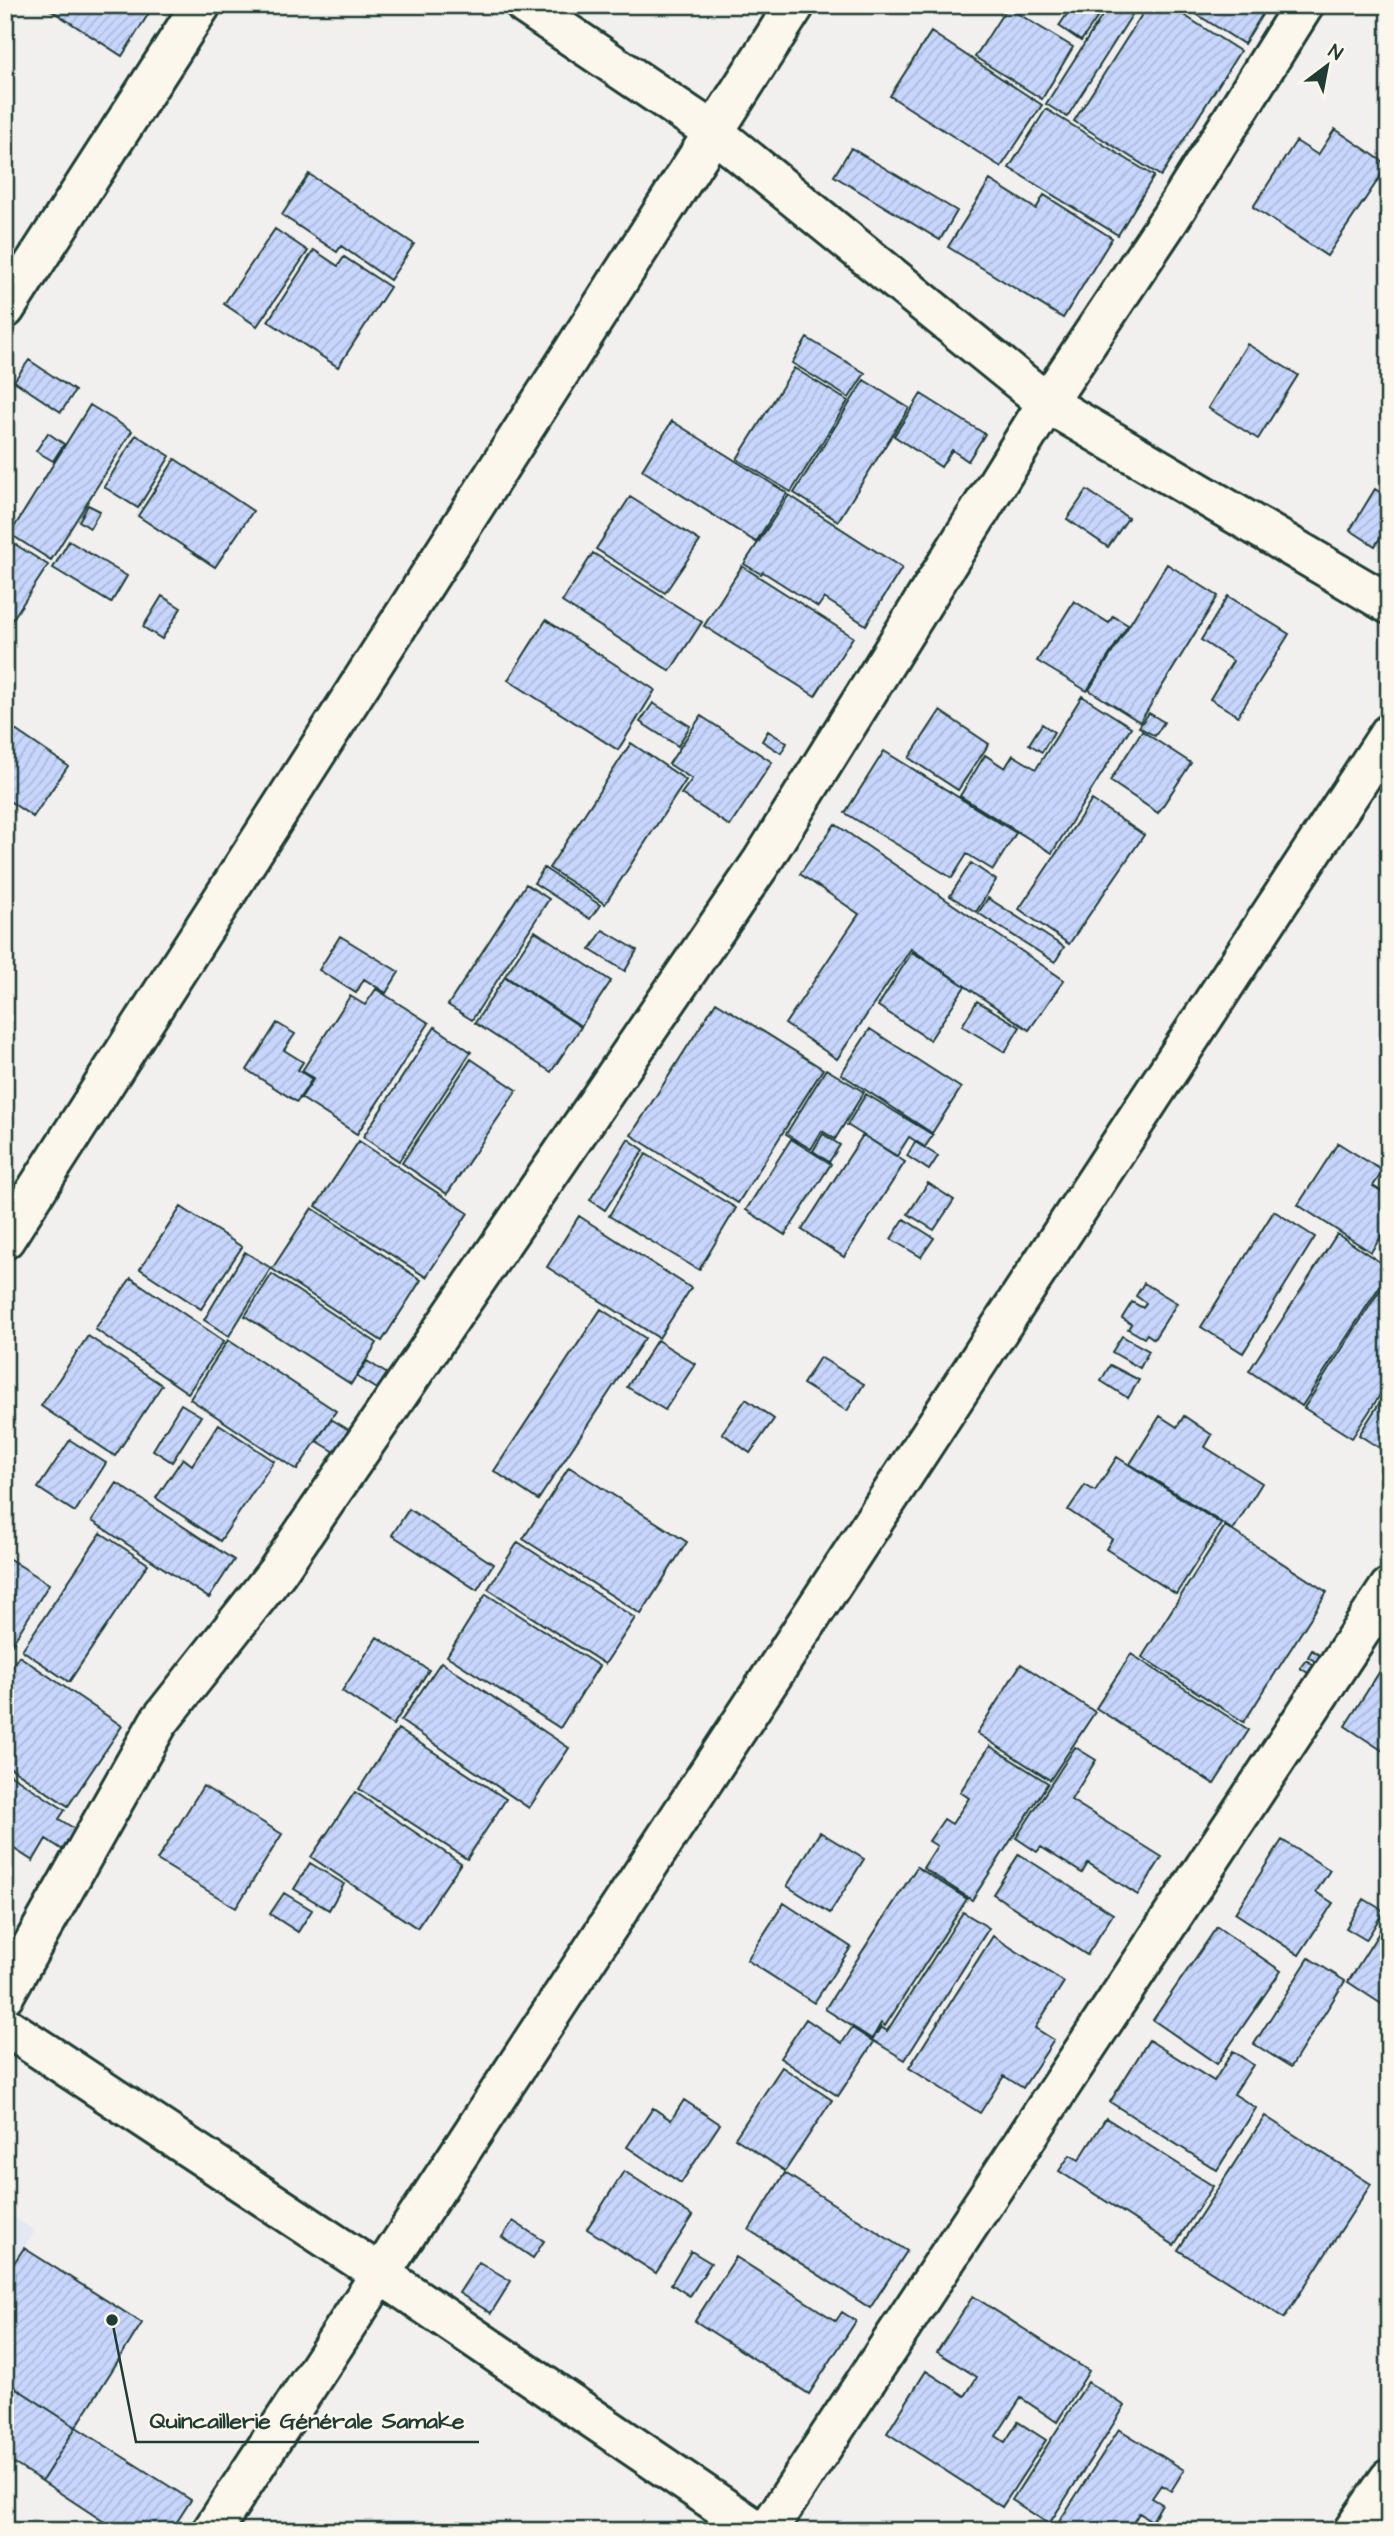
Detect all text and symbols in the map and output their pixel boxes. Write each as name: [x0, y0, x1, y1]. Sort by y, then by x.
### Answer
north arrow: [1292, 32, 1362, 102]
text: N: [1323, 38, 1347, 68]
callout: Quincaillerie Générale Samake: [136, 2398, 479, 2442]
text: Quincaillerie Générale Samake: [150, 2405, 465, 2437]

